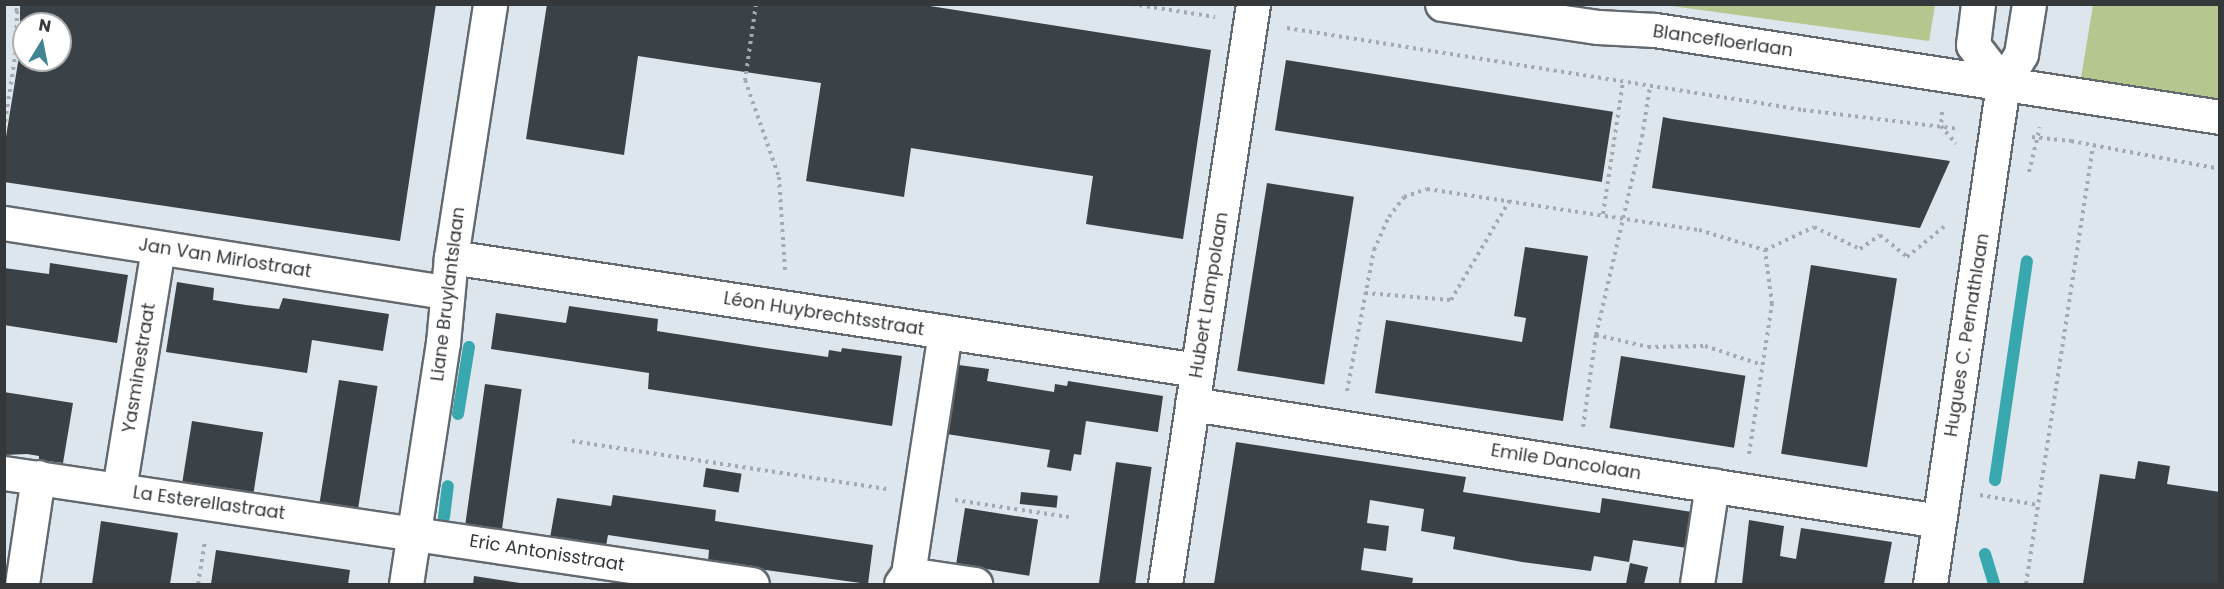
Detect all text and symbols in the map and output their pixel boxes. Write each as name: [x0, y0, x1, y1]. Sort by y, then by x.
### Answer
north arrow: [12, 12, 72, 72]
text: N: [37, 13, 53, 38]
street label: Blancefloerlaan: [1652, 20, 1794, 62]
street label: Liane Bruylantslaan: [427, 206, 469, 382]
street label: Hubert Lampolaan: [1185, 210, 1233, 380]
street label: Hugues C. Pernathlaan: [1940, 232, 1994, 438]
street label: Jan Van Mirlostraat: [137, 234, 313, 282]
street label: Léon Huybrechtsstraat: [722, 287, 926, 341]
street label: Yasminestraat: [118, 301, 160, 435]
street label: Emile Dancolaan: [1489, 439, 1643, 485]
street label: La Esterellastraat: [131, 482, 287, 524]
street label: Eric Antonisstraat: [468, 530, 626, 576]

